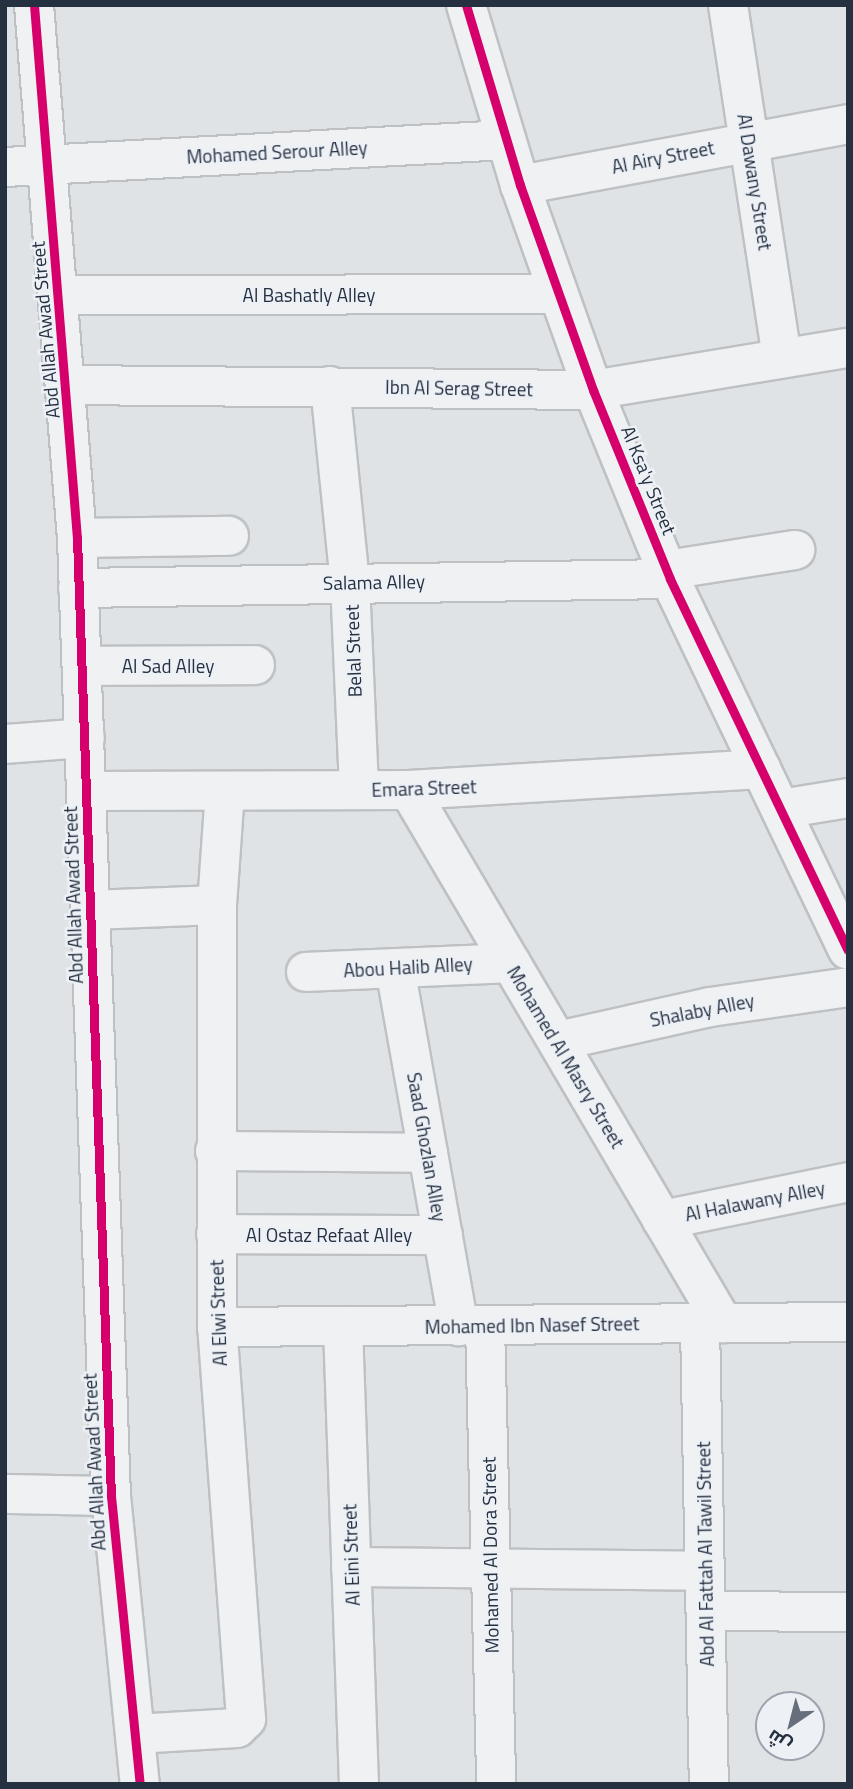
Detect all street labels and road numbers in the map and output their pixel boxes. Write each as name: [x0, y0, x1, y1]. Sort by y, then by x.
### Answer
street label: Al Dawany Street: [733, 112, 777, 252]
street label: Mohamed Serour Alley: [186, 136, 368, 168]
street label: Al Airy Street: [610, 136, 716, 178]
street label: Abd Allah Awad Street: [26, 241, 64, 419]
street label: Al Bashatly Alley: [243, 284, 375, 306]
street label: Ibn Al Serag Street: [385, 375, 533, 401]
street label: Al Ksa'y Street: [617, 422, 681, 538]
street label: Salama Alley: [323, 570, 425, 594]
street label: Belal Street: [340, 604, 366, 698]
street label: Al Sad Alley: [122, 655, 214, 677]
street label: Emara Street: [371, 775, 477, 801]
street label: Abd Allah Awad Street: [59, 806, 87, 984]
street label: Abou Halib Alley: [343, 952, 473, 982]
street label: Mohamed Al Masry Street: [503, 962, 629, 1152]
street label: Shalaby Alley: [648, 989, 756, 1031]
street label: Saad Ghozlan Alley: [403, 1071, 451, 1223]
street label: Al Halawany Alley: [683, 1176, 827, 1226]
street label: Al Ostaz Refaat Alley: [246, 1224, 412, 1246]
street label: Al Elwi Street: [205, 1259, 231, 1367]
street label: Mohamed Ibn Nasef Street: [425, 1312, 639, 1338]
street label: Abd Allah Awad Street: [78, 1373, 110, 1551]
street label: Abd Al Fattah Al Tawil Street: [692, 1441, 718, 1667]
street label: Mohamed Al Dora Street: [477, 1456, 503, 1654]
street label: Al Eini Street: [338, 1504, 364, 1606]

